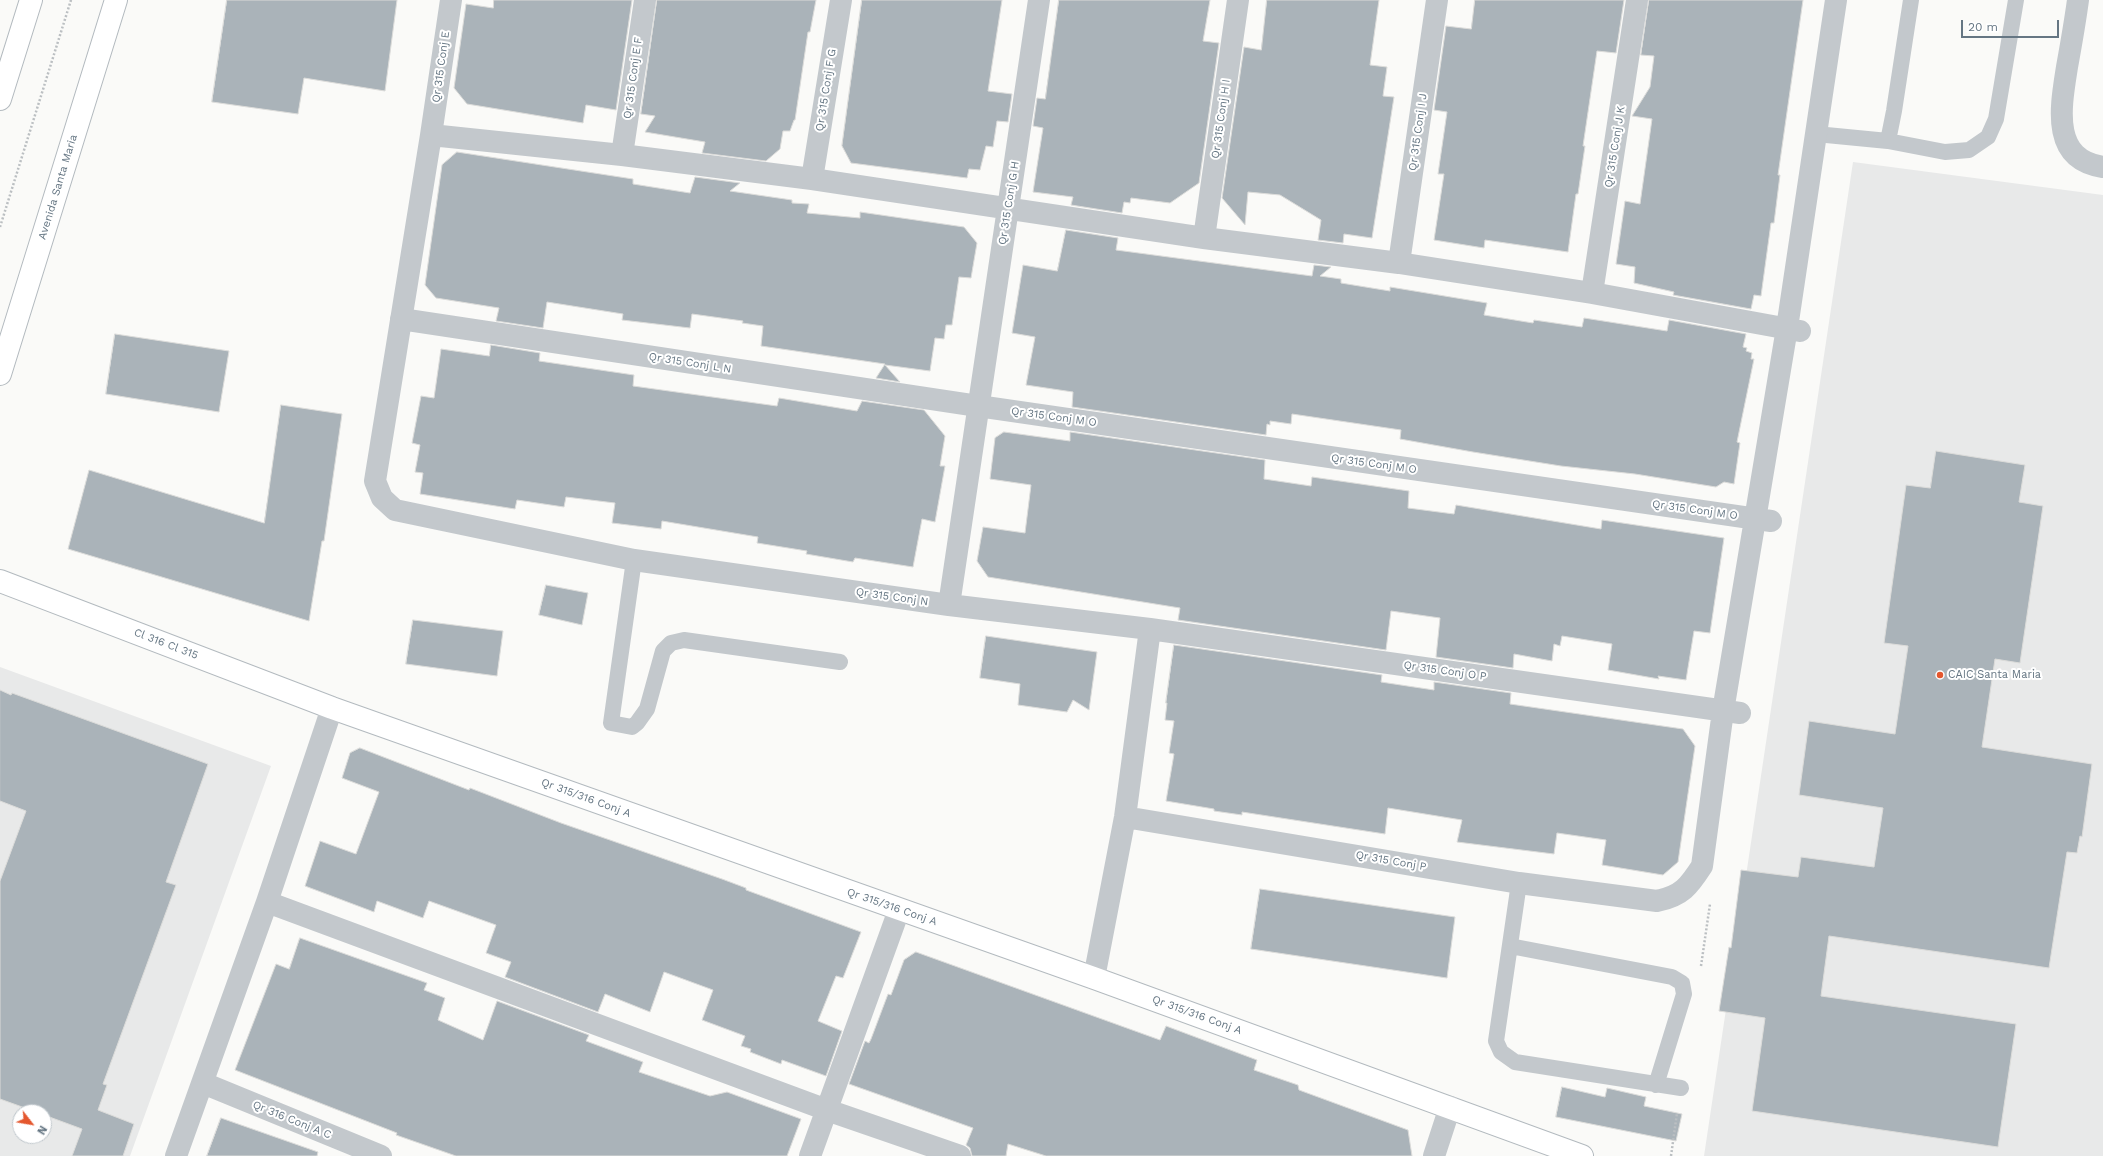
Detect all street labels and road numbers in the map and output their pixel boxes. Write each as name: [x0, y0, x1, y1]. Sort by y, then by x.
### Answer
street label: Qr 315 Conj E: [429, 30, 453, 104]
street label: Qr 315 Conj E F: [621, 36, 645, 120]
street label: Qr 315 Conj F G: [813, 48, 839, 132]
street label: Qr 315 Conj H I: [1209, 78, 1233, 160]
street label: Qr 315 Conj I J: [1406, 92, 1430, 172]
street label: Qr 315 Conj J K: [1602, 105, 1628, 189]
street label: Avenida Santa Maria: [36, 133, 80, 241]
street label: Qr 315 Conj G H: [996, 160, 1022, 246]
street label: Qr 315 Conj L N: [648, 350, 732, 376]
street label: Qr 315 Conj M O: [1010, 404, 1098, 430]
street label: Qr 315 Conj M O: [1330, 451, 1418, 477]
street label: Qr 315 Conj M O: [1651, 497, 1739, 523]
street label: Qr 315 Conj N: [855, 585, 929, 609]
street label: Cl 316 Cl 315: [132, 626, 200, 662]
street label: Qr 315 Conj O P: [1403, 659, 1487, 683]
street label: Qr 315/316 Conj A: [539, 776, 633, 820]
street label: Qr 315 Conj P: [1355, 848, 1427, 874]
street label: Qr 315/316 Conj A: [845, 885, 939, 929]
street label: Qr 315/316 Conj A: [1150, 993, 1244, 1037]
street label: Qr 316 Conj A C: [251, 1098, 333, 1142]

